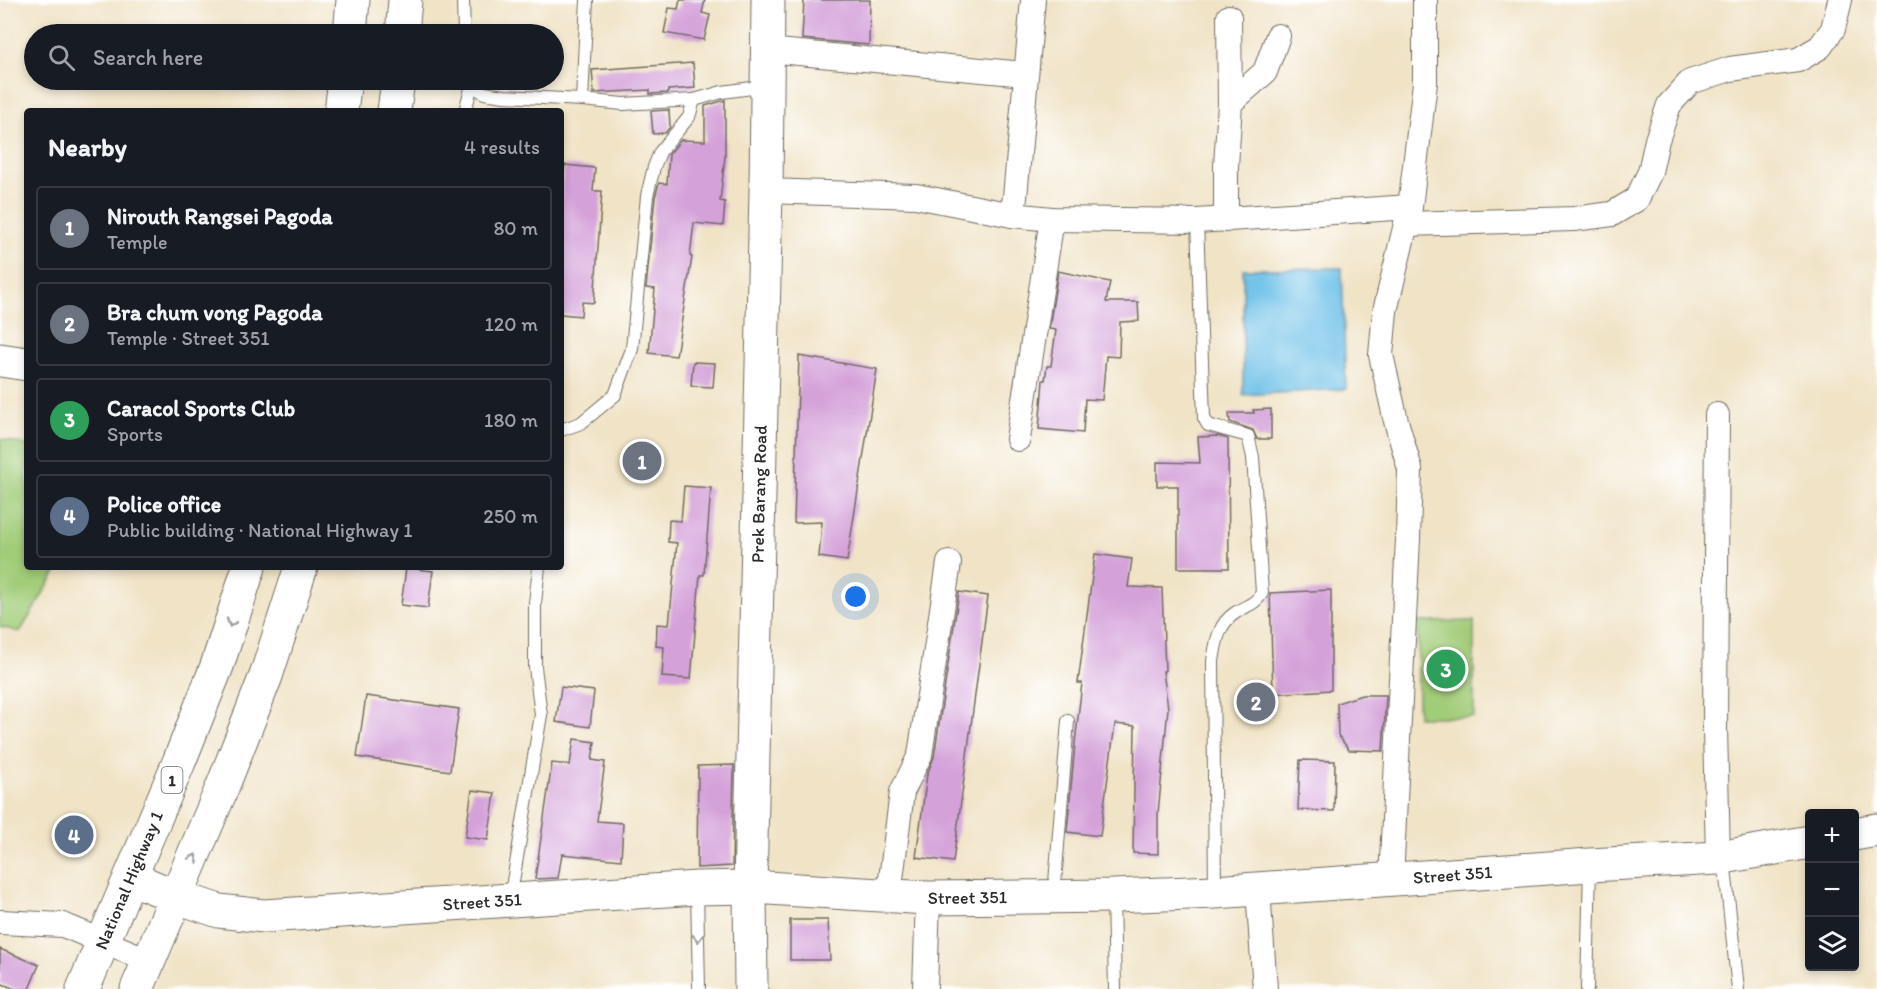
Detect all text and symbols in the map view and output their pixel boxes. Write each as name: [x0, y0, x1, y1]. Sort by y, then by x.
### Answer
search box: [24, 24, 564, 90]
icon: search: [45, 41, 78, 74]
text: Search here: [93, 44, 203, 71]
text: Nearby: [48, 131, 127, 163]
text: 4 results: [464, 135, 540, 159]
text: Nirouth Rangsei Pagoda: [107, 203, 333, 230]
text: 1: [65, 216, 74, 240]
text: 80 m: [493, 216, 538, 240]
text: Temple: [107, 230, 168, 254]
text: Bra chum vong Pagoda: [107, 299, 323, 326]
text: 2: [64, 312, 75, 336]
text: 120 m: [485, 312, 538, 336]
text: Temple · Street 351: [107, 326, 269, 350]
text: Caracol Sports Club: [107, 395, 295, 422]
text: 3: [64, 408, 75, 432]
text: 180 m: [484, 408, 538, 432]
text: Sports: [107, 422, 163, 446]
street label: Prek Barang Road: [746, 425, 772, 563]
pin: 1: [622, 438, 662, 484]
text: Police office: [107, 491, 221, 518]
text: 4: [63, 504, 76, 528]
text: 250 m: [483, 504, 538, 528]
text: Public building · National Highway 1: [107, 518, 413, 542]
your location: [841, 582, 870, 611]
one-way arrow: [225, 617, 238, 628]
pin: 3: [1426, 646, 1466, 692]
pin: 2: [1236, 680, 1276, 724]
road number: 1: [162, 767, 182, 793]
street label: National Highway 1: [90, 808, 168, 953]
map controls: [1805, 809, 1859, 971]
button: +: [1805, 809, 1859, 863]
pin: 4: [54, 812, 94, 858]
one-way arrow: [186, 853, 198, 864]
street label: Street 351: [1412, 861, 1493, 889]
button: −: [1805, 863, 1859, 917]
street label: Street 351: [928, 886, 1007, 909]
street label: Street 351: [442, 888, 523, 915]
button: layers: [1805, 917, 1859, 971]
one-way arrow: [692, 934, 704, 943]

